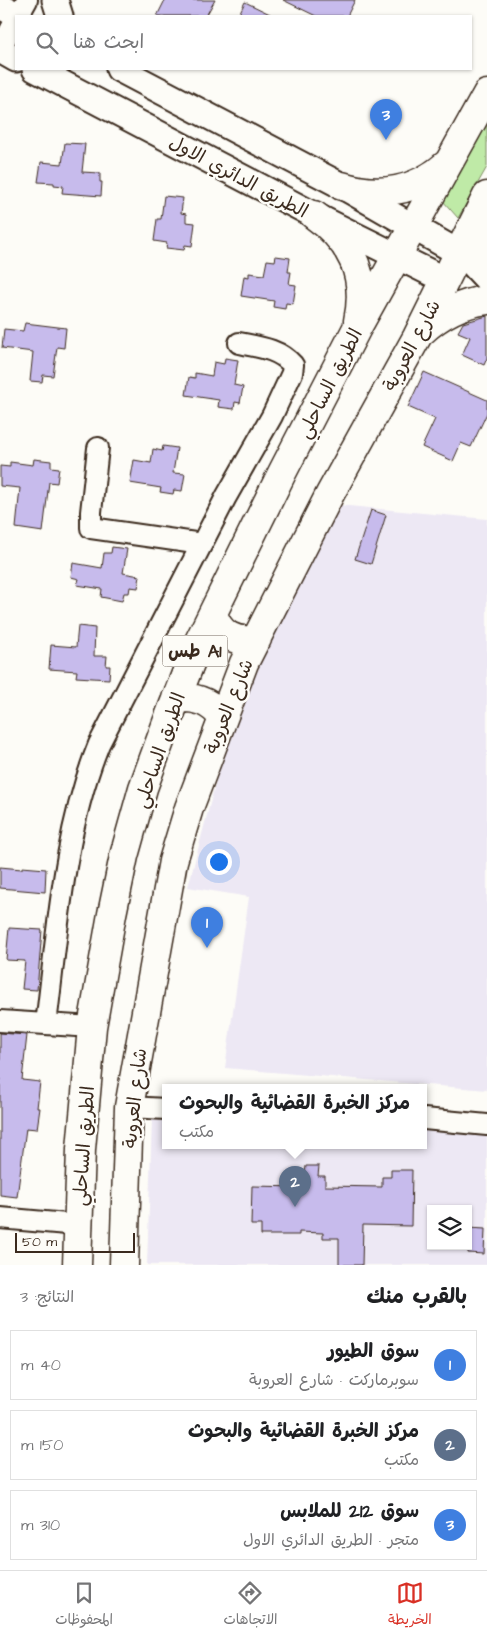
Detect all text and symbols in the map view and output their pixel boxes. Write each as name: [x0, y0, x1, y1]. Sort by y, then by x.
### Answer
search box: [15, 15, 472, 70]
icon: search: [33, 29, 61, 57]
text: ابحث هنا: [73, 29, 144, 56]
pin: 3: [370, 99, 402, 140]
street label: الطريق الدائري الاول: [164, 129, 313, 225]
street label: شارع العروبة: [377, 295, 448, 396]
street label: الطريق الساحلي: [291, 324, 371, 444]
road number: طس A1: [162, 636, 228, 666]
street label: شارع العروبة: [198, 655, 261, 758]
street label: الطريق الساحلي: [128, 689, 195, 812]
your location: [206, 849, 232, 875]
pin: 1: [191, 907, 223, 948]
street label: شارع العروبة: [117, 1047, 154, 1149]
popup: [162, 1084, 427, 1149]
street label: الطريق الساحلي: [67, 1085, 104, 1207]
text: مركز الخبرة القضائية والبحوث: [179, 1090, 410, 1117]
text: مكتب: [179, 1121, 214, 1143]
pin: 2: [279, 1166, 311, 1207]
map controls: [427, 1205, 472, 1250]
button: layers: [427, 1205, 472, 1250]
scale bar: [15, 1230, 135, 1253]
text: 50 m: [22, 1232, 57, 1252]
text: بالقرب منك: [366, 1282, 467, 1311]
text: النتائج: 3: [20, 1286, 74, 1308]
text: سوق الطيور: [327, 1338, 419, 1365]
text: 40 m: [21, 1354, 61, 1376]
text: 1: [449, 1354, 451, 1376]
text: سوبرماركت · شارع العروبة: [249, 1369, 419, 1391]
text: مركز الخبرة القضائية والبحوث: [188, 1418, 419, 1445]
text: 150 m: [21, 1434, 63, 1456]
text: 2: [445, 1434, 455, 1456]
text: مكتب: [384, 1449, 419, 1471]
text: سوق 212 للملابس: [280, 1498, 419, 1525]
text: 310 m: [21, 1514, 60, 1536]
text: 3: [446, 1514, 454, 1536]
text: متجر · الطريق الدائري الاول: [243, 1529, 419, 1551]
tab: المحفوظات: [55, 1579, 113, 1632]
tab: الاتجاهات: [223, 1579, 278, 1632]
tab: الخريطة: [388, 1579, 432, 1632]

